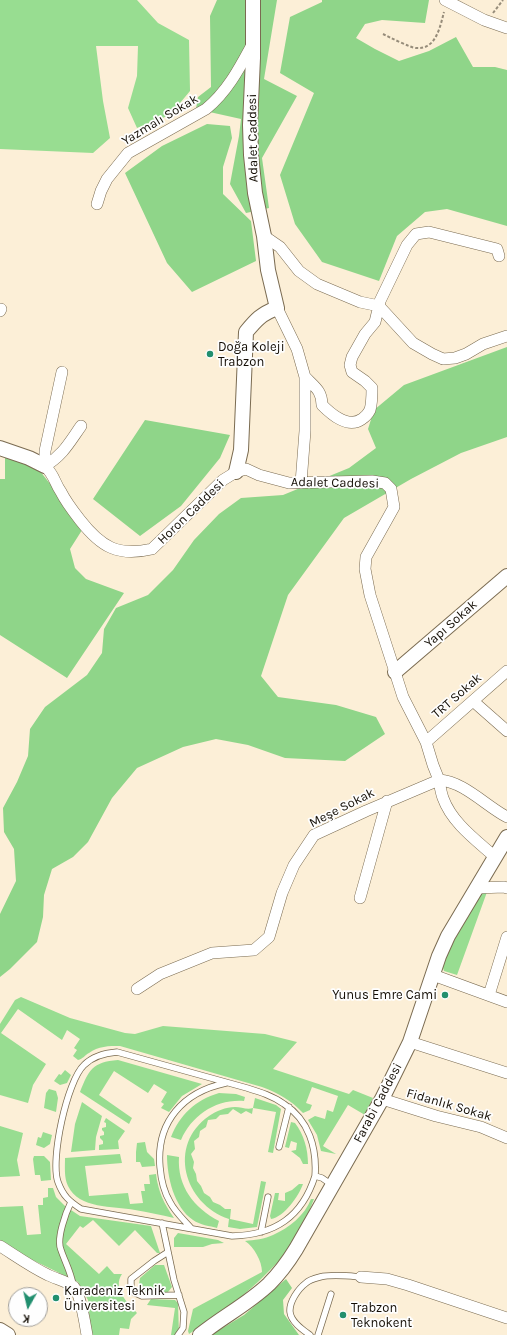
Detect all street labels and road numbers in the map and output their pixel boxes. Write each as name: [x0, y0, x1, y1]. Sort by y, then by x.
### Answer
street label: Yazmalı Sokak: [119, 91, 201, 149]
street label: Adalet Caddesi: [244, 94, 262, 182]
street label: Adalet Caddesi: [291, 474, 379, 492]
street label: Horon Caddesi: [154, 476, 228, 548]
street label: Yapı Sokak: [421, 597, 481, 651]
street label: TRT Sokak: [429, 670, 485, 722]
street label: Meşe Sokak: [307, 785, 377, 831]
street label: Farabi Caddesi: [350, 1060, 406, 1146]
street label: Fidanlık Sokak: [405, 1085, 493, 1125]

